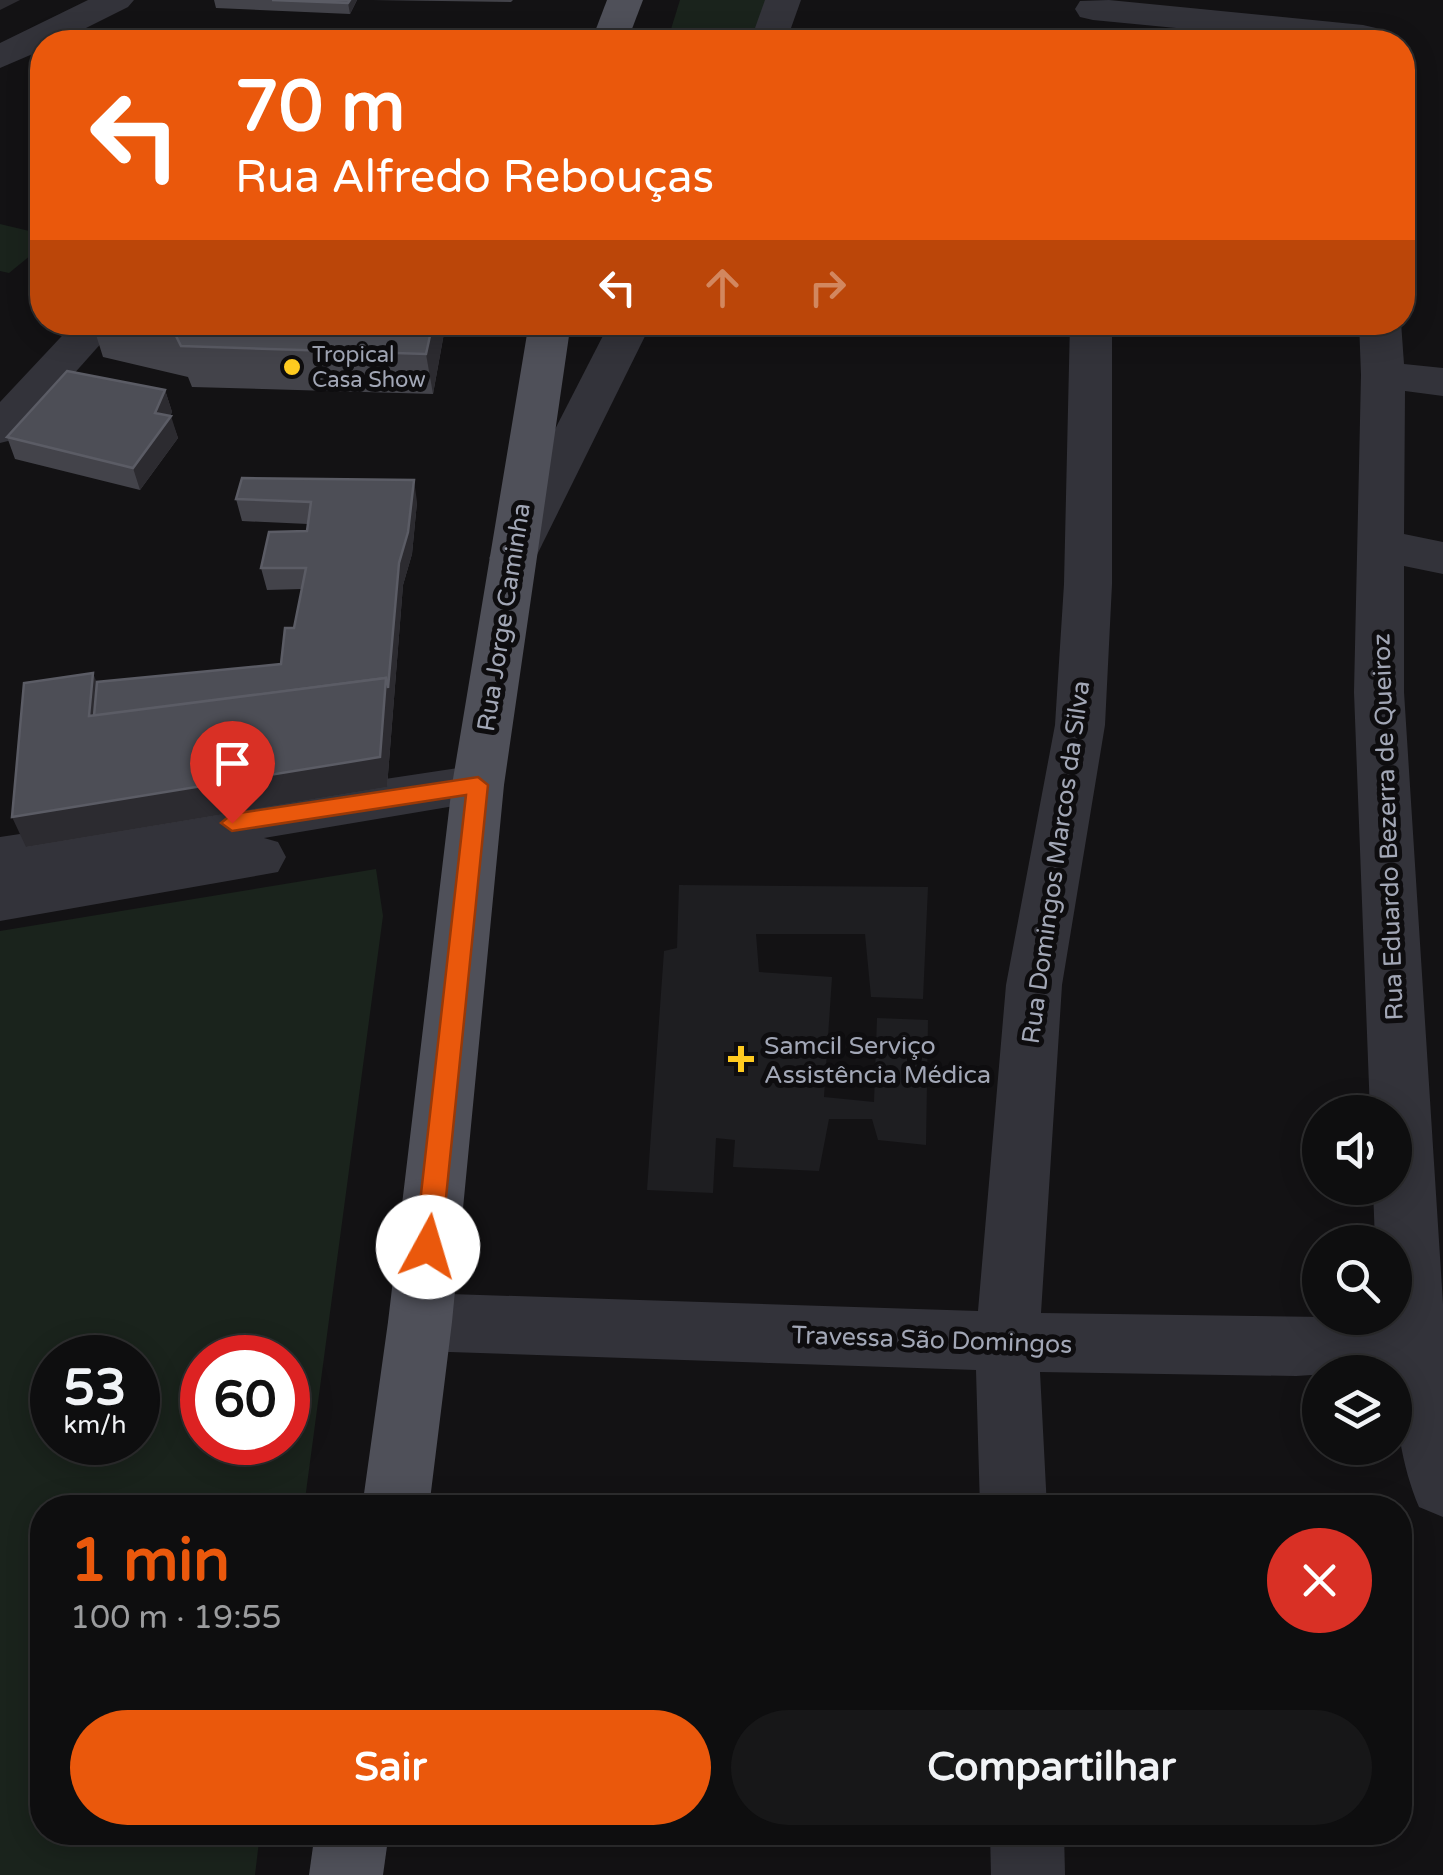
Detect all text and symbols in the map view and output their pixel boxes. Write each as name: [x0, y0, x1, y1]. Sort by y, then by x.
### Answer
text: 70 m: [235, 66, 405, 150]
icon: left: [70, 70, 200, 200]
text: Rua Alfredo Rebouças: [235, 151, 714, 205]
icon: left: [590, 260, 645, 315]
icon: ahead: [695, 260, 750, 315]
icon: right: [800, 260, 855, 315]
place label: Tropical Casa Show: [312, 342, 426, 393]
marker: Tropical Casa Show: [281, 356, 303, 378]
street label: Rua Jorge Caminha: [471, 501, 537, 734]
street label: Rua Eduardo Bezerra de Queiroz: [1366, 633, 1410, 1021]
street label: Rua Domingos Marcos da Silva: [1016, 679, 1096, 1046]
pin: [190, 721, 275, 824]
icon: arrive: [205, 736, 260, 791]
place label: Samcil Serviço Assistência Médica: [764, 1031, 991, 1090]
marker: Samcil Serviço Assistência Médica: [728, 1046, 754, 1072]
map controls: [1302, 1095, 1412, 1465]
button: sound: [1302, 1095, 1412, 1205]
position arrow: [376, 1195, 480, 1299]
button: search: [1302, 1225, 1412, 1335]
street label: Travessa São Domingos: [791, 1320, 1073, 1360]
speed limit sign: 60: [180, 1335, 310, 1465]
button: layers: [1302, 1355, 1412, 1465]
text: 53: [64, 1358, 126, 1418]
text: km/h: [64, 1410, 126, 1440]
text: 1 min: [70, 1525, 230, 1597]
button: close: [1267, 1528, 1372, 1633]
text: 100 m · 19:55: [70, 1599, 282, 1637]
button: Sair: [70, 1710, 711, 1825]
button: Compartilhar: [731, 1710, 1372, 1825]

